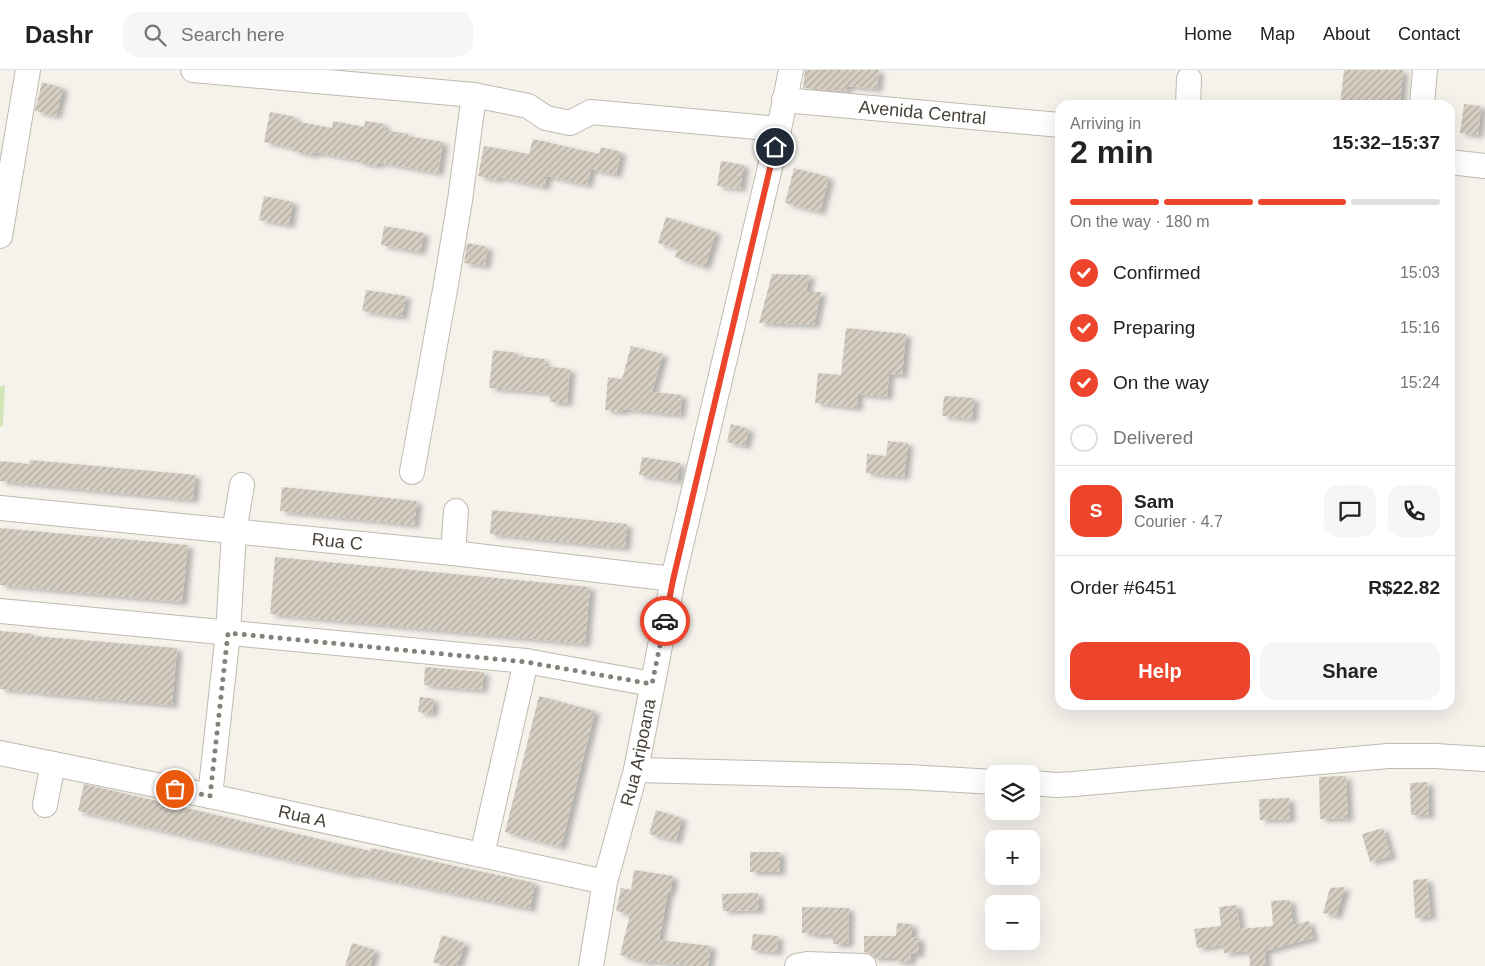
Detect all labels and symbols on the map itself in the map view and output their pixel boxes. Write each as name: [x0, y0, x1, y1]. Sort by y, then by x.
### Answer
street label: Avenida Central: [858, 97, 987, 128]
pin: [754, 126, 796, 168]
street label: Rua C: [311, 529, 364, 554]
courier: [640, 596, 690, 646]
street label: Rua Aripoana: [617, 696, 660, 808]
pin: [154, 768, 196, 810]
street label: Rua A: [276, 801, 329, 831]

